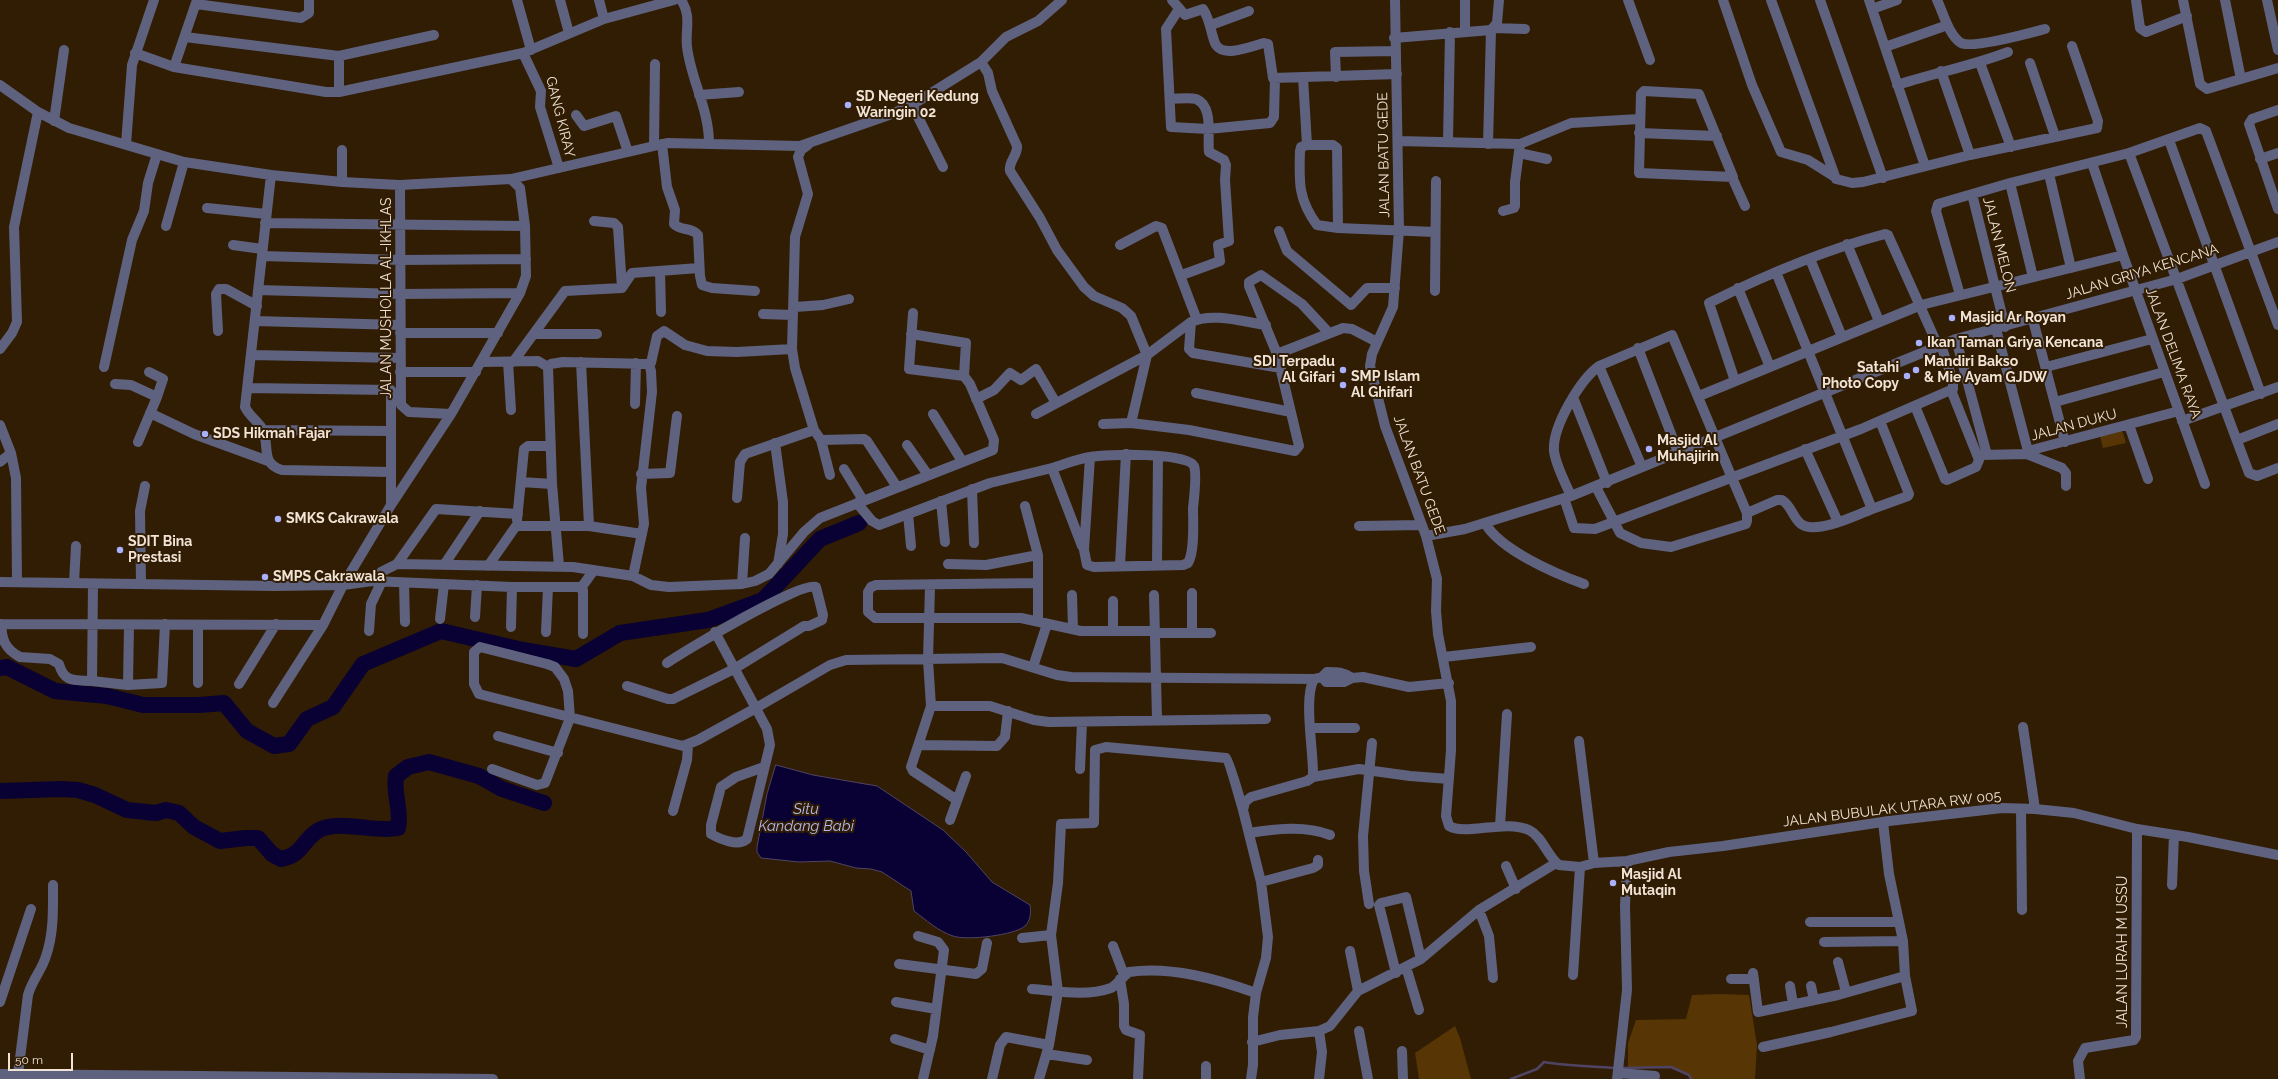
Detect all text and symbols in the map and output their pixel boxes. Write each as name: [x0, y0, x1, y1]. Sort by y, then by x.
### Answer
street label: GANG KIRAY: [542, 75, 578, 159]
place label: SD Negeri Kedung Waringin 02: [856, 89, 979, 122]
street label: JALAN BATU GEDE: [1375, 92, 1393, 218]
marker: SD Negeri Kedung Waringin 02: [843, 100, 853, 110]
street label: JALAN MELON: [1979, 195, 2019, 295]
street label: JALAN MUSHOLLA AL-IKHLAS: [379, 198, 395, 398]
street label: JALAN GRIYA KENCANA: [2063, 241, 2221, 303]
street label: JALAN DELIMA RAYA: [2141, 285, 2205, 421]
place label: Masjid Ar Royan: [1960, 310, 2066, 326]
marker: Masjid Ar Royan: [1947, 313, 1957, 323]
place label: Ikan Taman Griya Kencana: [1927, 335, 2103, 351]
marker: Ikan Taman Griya Kencana: [1914, 338, 1924, 348]
place label: SDI Terpadu Al Gifari: [1253, 354, 1335, 386]
place label: Mandiri Bakso & Mie Ayam GJDW: [1924, 354, 2047, 386]
place label: Satahi Photo Copy: [1822, 360, 1899, 392]
marker: SDI Terpadu Al Gifari: [1338, 365, 1348, 375]
marker: Mandiri Bakso & Mie Ayam GJDW: [1911, 365, 1921, 375]
place label: SMP Islam Al Ghifari: [1351, 369, 1420, 402]
marker: Satahi Photo Copy: [1902, 371, 1912, 381]
marker: SMP Islam Al Ghifari: [1338, 380, 1348, 390]
street label: JALAN DUKU: [2029, 405, 2119, 445]
street label: JALAN BATU GEDE: [1390, 413, 1448, 537]
place label: SDS Hikmah Fajar: [213, 426, 331, 442]
marker: SDS Hikmah Fajar: [200, 429, 210, 439]
place label: Masjid Al Muhajirin: [1657, 433, 1719, 466]
marker: Masjid Al Muhajirin: [1644, 444, 1654, 454]
place label: SMKS Cakrawala: [286, 511, 399, 527]
marker: SMKS Cakrawala: [273, 514, 283, 524]
place label: SDIT Bina Prestasi: [128, 534, 192, 566]
marker: SDIT Bina Prestasi: [115, 545, 125, 555]
place label: SMPS Cakrawala: [273, 569, 385, 585]
marker: SMPS Cakrawala: [260, 572, 270, 582]
street label: JALAN BUBULAK UTARA RW 005: [1782, 787, 2002, 831]
water label: Situ Kandang Babi: [758, 800, 854, 835]
place label: Masjid Al Mutaqin: [1621, 867, 1681, 900]
street label: JALAN LURAH M USSU: [2115, 876, 2131, 1028]
marker: Masjid Al Mutaqin: [1608, 878, 1618, 888]
scale bar: [10, 1045, 75, 1071]
text: 50 m: [15, 1053, 43, 1067]

